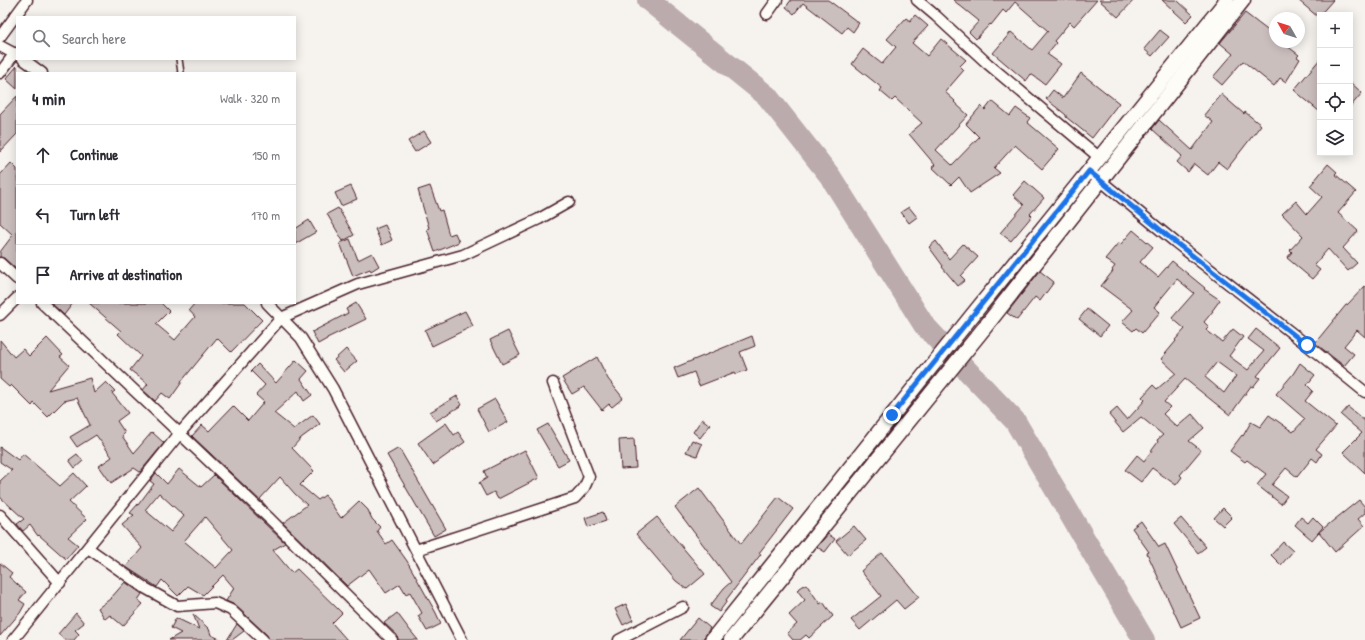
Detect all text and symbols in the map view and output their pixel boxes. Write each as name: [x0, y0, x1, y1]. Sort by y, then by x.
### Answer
north arrow: [1269, 12, 1305, 48]
map controls: [1317, 12, 1353, 156]
button: +: [1317, 12, 1353, 48]
search box: [16, 16, 296, 60]
icon: search: [30, 27, 52, 49]
text: Search here: [62, 28, 126, 49]
button: −: [1317, 48, 1353, 84]
button: locate: [1317, 84, 1353, 120]
text: 4 min: [32, 87, 65, 110]
text: Walk · 320 m: [220, 89, 280, 107]
button: layers: [1317, 120, 1353, 156]
icon: ahead: [32, 144, 54, 166]
text: Continue: [70, 144, 118, 165]
text: 150 m: [252, 146, 280, 164]
icon: left: [32, 204, 54, 226]
text: Turn left: [70, 204, 120, 225]
text: 170 m: [251, 206, 280, 224]
icon: arrive: [32, 264, 54, 286]
text: Arrive at destination: [70, 264, 182, 285]
route start: [1298, 336, 1316, 354]
route end: [883, 406, 901, 424]

